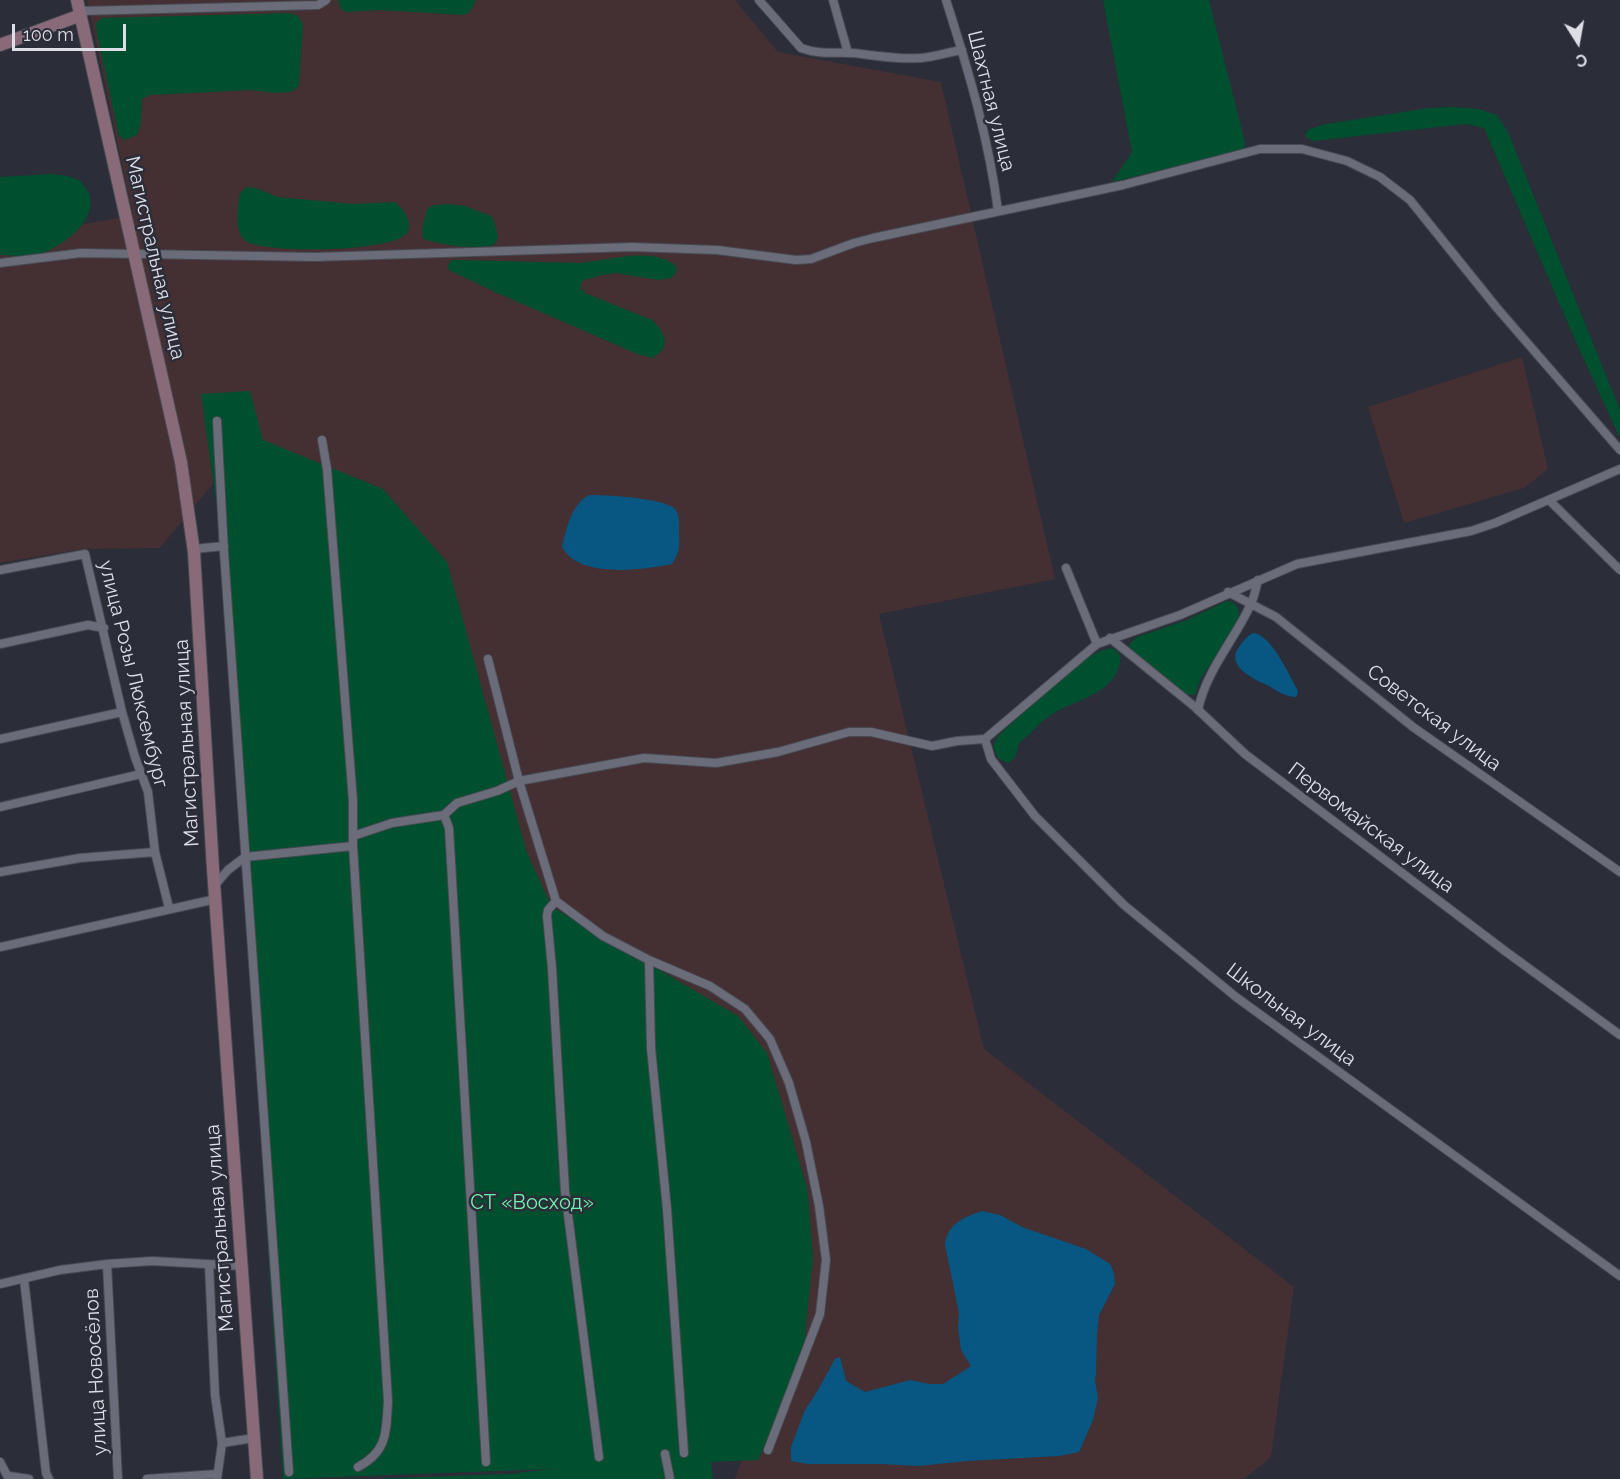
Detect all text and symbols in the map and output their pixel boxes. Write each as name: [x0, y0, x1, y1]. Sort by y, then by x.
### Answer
scale bar: [15, 12, 129, 50]
north arrow: [1548, 12, 1608, 72]
text: 100 m: [23, 24, 74, 45]
street label: Шахтная улица: [962, 28, 1020, 174]
text: С: [1574, 50, 1589, 71]
street label: Магистральная улица: [120, 154, 190, 362]
street label: улица Розы Люксембург: [93, 558, 173, 790]
street label: Магистральная улица: [170, 639, 204, 847]
street label: Советская улица: [1362, 660, 1506, 776]
street label: Первомайская улица: [1283, 758, 1459, 898]
street label: Школьная улица: [1221, 958, 1361, 1072]
street label: Магистральная улица: [201, 1124, 239, 1332]
park label: СТ «Восход»: [470, 1191, 594, 1215]
street label: улица Новосёлов: [80, 1288, 112, 1456]

